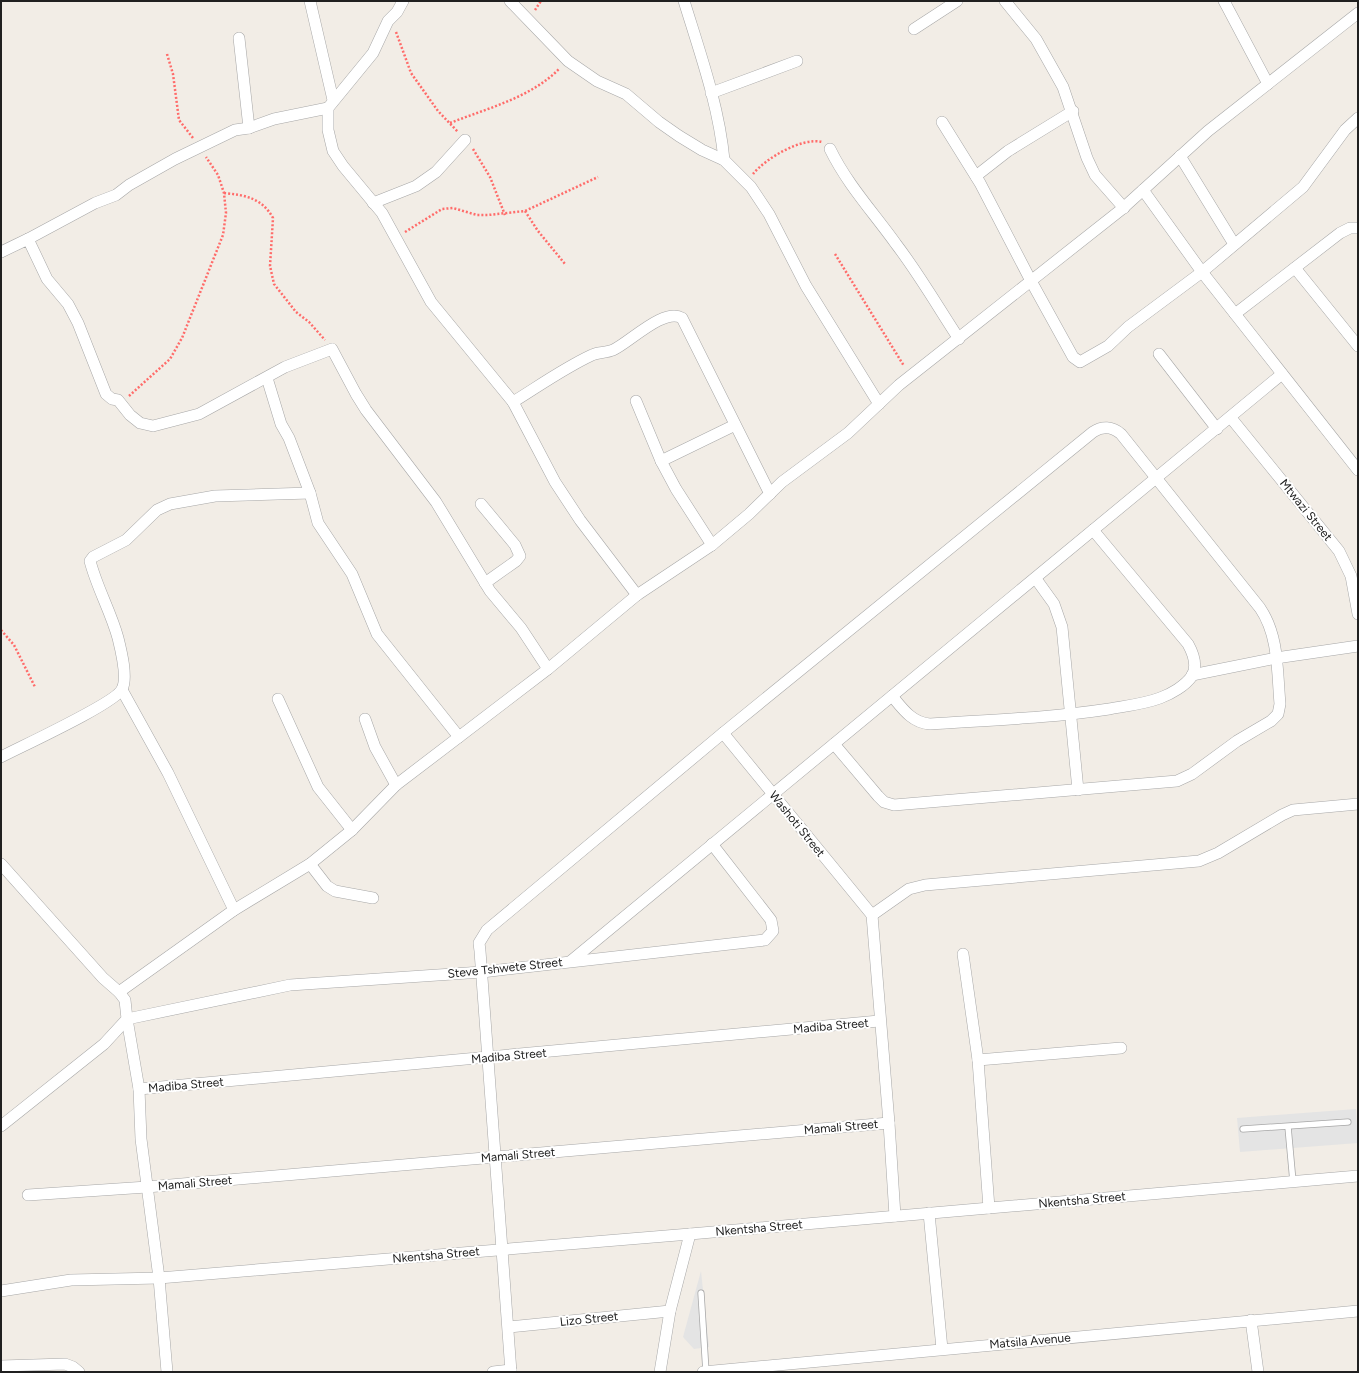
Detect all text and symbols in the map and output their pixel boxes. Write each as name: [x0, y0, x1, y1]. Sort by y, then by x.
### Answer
street label: Mtwazi Street: [1277, 476, 1335, 544]
street label: Washoti Street: [766, 788, 828, 860]
street label: Steve Tshwete Street: [447, 955, 564, 981]
street label: Madiba Street: [793, 1016, 870, 1036]
street label: Madiba Street: [471, 1046, 548, 1066]
street label: Madiba Street: [148, 1075, 225, 1095]
street label: Mamali Street: [803, 1117, 879, 1137]
street label: Mamali Street: [480, 1145, 556, 1165]
street label: Mamali Street: [157, 1173, 233, 1193]
street label: Nkentsha Street: [1038, 1189, 1127, 1211]
street label: Nkentsha Street: [715, 1217, 804, 1239]
street label: Nkentsha Street: [392, 1244, 481, 1266]
street label: Lizo Street: [559, 1309, 619, 1329]
street label: Matsila Avenue: [989, 1330, 1072, 1352]

